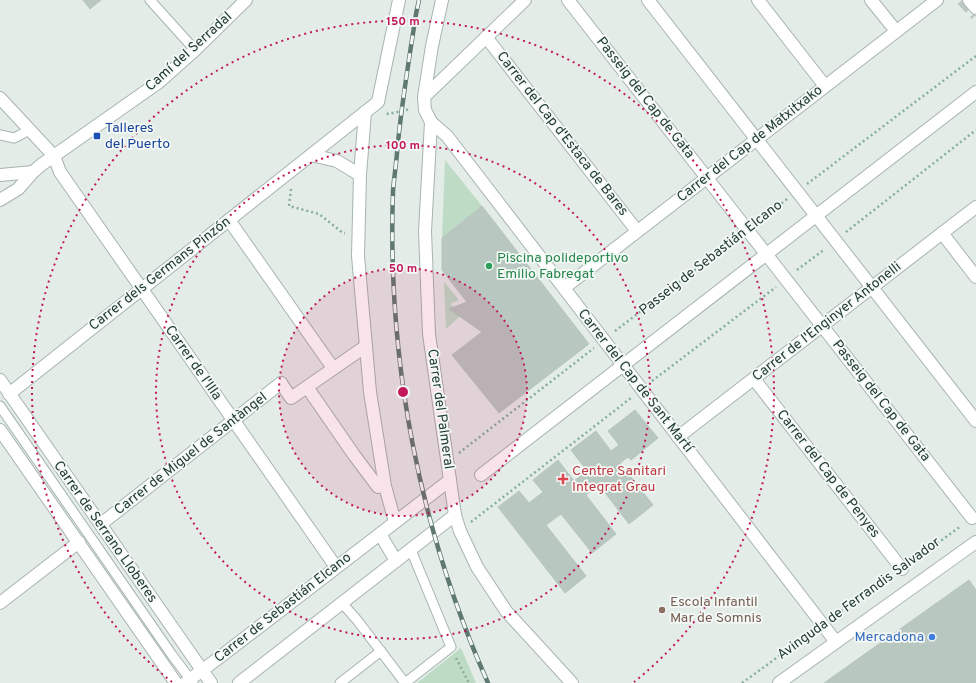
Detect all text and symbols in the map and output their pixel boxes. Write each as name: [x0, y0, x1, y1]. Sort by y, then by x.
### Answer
street label: Camí del Serradal: [142, 9, 236, 95]
text: 150 m: [386, 14, 420, 30]
street label: Passeig del Cap de Gata: [592, 34, 698, 162]
street label: Carrer del Cap d'Estaca de Bares: [493, 48, 631, 220]
street label: Carrer del Cap de Matxitxako: [674, 82, 826, 206]
place label: Talleres del Puerto: [105, 120, 170, 153]
marker: Talleres del Puerto: [92, 131, 102, 141]
text: 100 m: [386, 138, 420, 154]
street label: Passeig de Sebastián Elcano: [636, 197, 786, 319]
street label: Carrer dels Germans Pinzón: [86, 213, 234, 335]
place label: Piscina polideportivo Emilio Fabregat: [497, 250, 629, 283]
street label: Carrer de l'Enginyer Antonelli: [749, 259, 905, 385]
text: 50 m: [389, 261, 417, 277]
marker: Piscina polideportivo Emilio Fabregat: [484, 261, 494, 271]
street label: Carrer del Cap de Sant Martí: [574, 306, 697, 457]
street label: Carrer de l'Illa: [161, 322, 225, 404]
street label: Passeig del Cap de Gata: [828, 337, 934, 465]
street label: Carrer del Palmeral: [423, 348, 457, 470]
centre of rings: [396, 385, 410, 399]
street label: Carrer de Miguel de Santàngel: [111, 389, 271, 519]
street label: Carrer del Cap de Penyes: [773, 407, 883, 541]
street label: Carrer de Serrano Lloberes: [49, 458, 161, 606]
place label: Centre Sanitari Integrat Grau: [572, 463, 666, 496]
marker: Centre Sanitari Integrat Grau: [557, 473, 569, 485]
street label: Avinguda de Ferrandis Salvador: [774, 534, 944, 664]
street label: Carrer de Sebastián Elcano: [211, 549, 355, 667]
place label: Escola Infantil Mar de Somnis: [670, 594, 762, 627]
marker: Escola Infantil Mar de Somnis: [657, 605, 667, 615]
place label: Mercadona: [855, 629, 924, 646]
marker: Mercadona: [927, 632, 937, 642]

